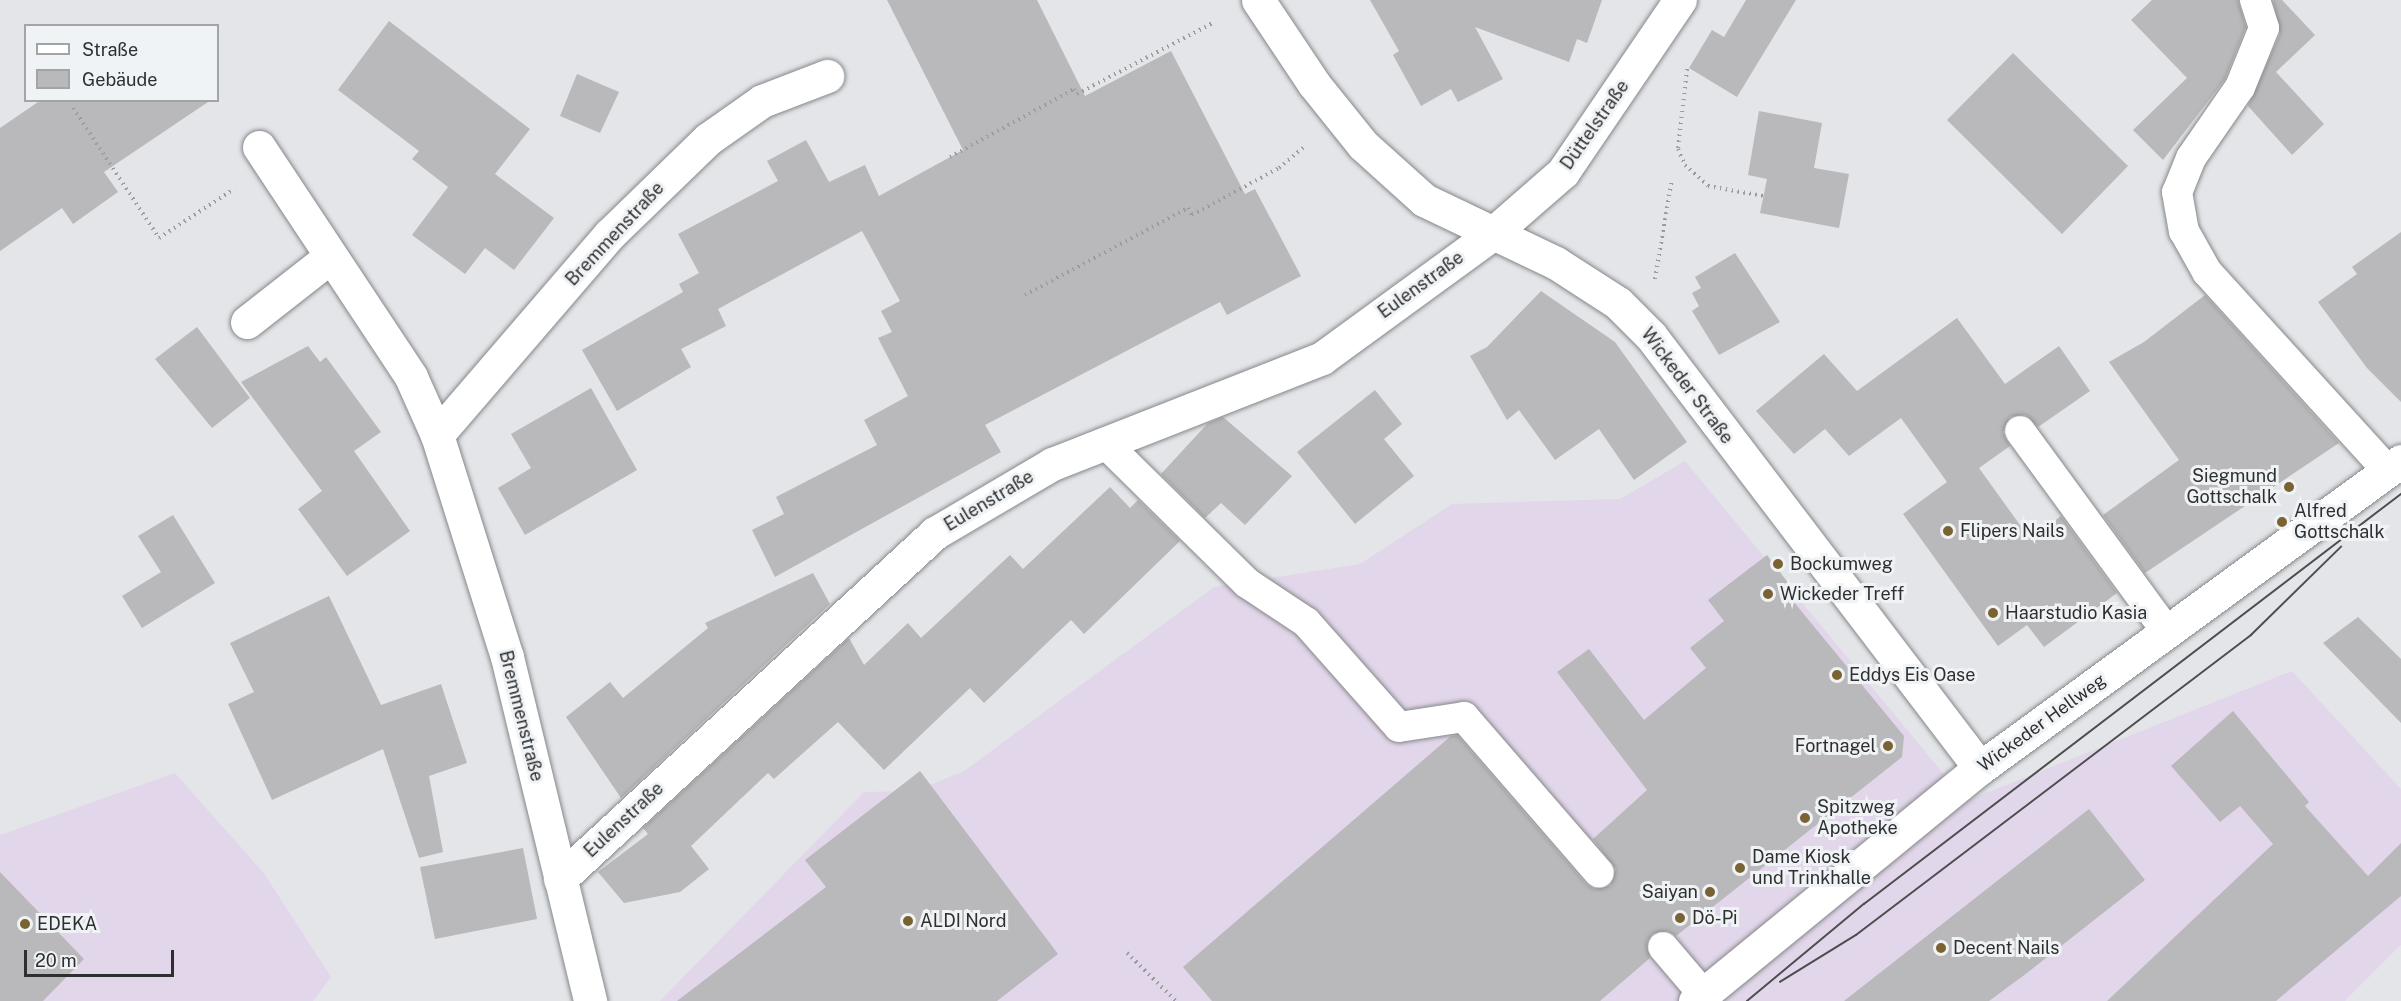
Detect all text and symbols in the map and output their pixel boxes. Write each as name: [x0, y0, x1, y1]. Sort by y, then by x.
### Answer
legend: [24, 24, 219, 102]
text: Straße: [82, 39, 138, 60]
text: Gebäude: [82, 69, 157, 90]
street label: Düttelstraße: [1556, 76, 1634, 174]
street label: Bremmenstraße: [561, 178, 669, 290]
street label: Eulenstraße: [1374, 247, 1468, 323]
street label: Wickeder Straße: [1636, 324, 1738, 448]
street label: Eulenstraße: [940, 466, 1038, 536]
place label: Siegmund Gottschalk: [2186, 466, 2277, 508]
marker: Siegmund Gottschalk: [2282, 480, 2296, 494]
place label: Alfred Gottschalk: [2294, 501, 2385, 544]
marker: Alfred Gottschalk: [2275, 515, 2289, 529]
place label: Flipers Nails: [1960, 520, 2064, 542]
marker: Flipers Nails: [1941, 524, 1955, 538]
place label: Bockumweg: [1790, 553, 1893, 575]
marker: Bockumweg: [1771, 557, 1785, 571]
place label: Wickeder Treff: [1780, 583, 1904, 605]
marker: Wickeder Treff: [1761, 587, 1775, 601]
place label: Haarstudio Kasia: [2005, 602, 2147, 624]
marker: Haarstudio Kasia: [1986, 606, 2000, 620]
street label: Bremmenstraße: [494, 648, 548, 784]
place label: Eddys Eis Oase: [1849, 664, 1976, 686]
marker: Eddys Eis Oase: [1830, 668, 1844, 682]
street label: Wickeder Hellweg: [1974, 669, 2110, 777]
place label: Fortnagel: [1795, 735, 1876, 757]
marker: Fortnagel: [1881, 739, 1895, 753]
street label: Eulenstraße: [580, 778, 668, 862]
place label: Spitzweg Apotheke: [1817, 797, 1898, 840]
marker: Spitzweg Apotheke: [1798, 811, 1812, 825]
place label: Dame Kiosk und Trinkhalle: [1752, 847, 1871, 890]
marker: Dame Kiosk und Trinkhalle: [1733, 861, 1747, 875]
place label: Saiyan: [1642, 881, 1698, 903]
marker: Saiyan: [1703, 885, 1717, 899]
place label: Dö-Pi: [1692, 907, 1738, 929]
place label: ALDI Nord: [920, 910, 1006, 932]
marker: Dö-Pi: [1673, 911, 1687, 925]
place label: EDEKA: [37, 913, 97, 935]
marker: ALDI Nord: [901, 914, 915, 928]
marker: EDEKA: [18, 917, 32, 931]
place label: Decent Nails: [1953, 937, 2059, 959]
scale bar: [27, 938, 177, 976]
marker: Decent Nails: [1934, 941, 1948, 955]
text: 20 m: [35, 950, 77, 971]

